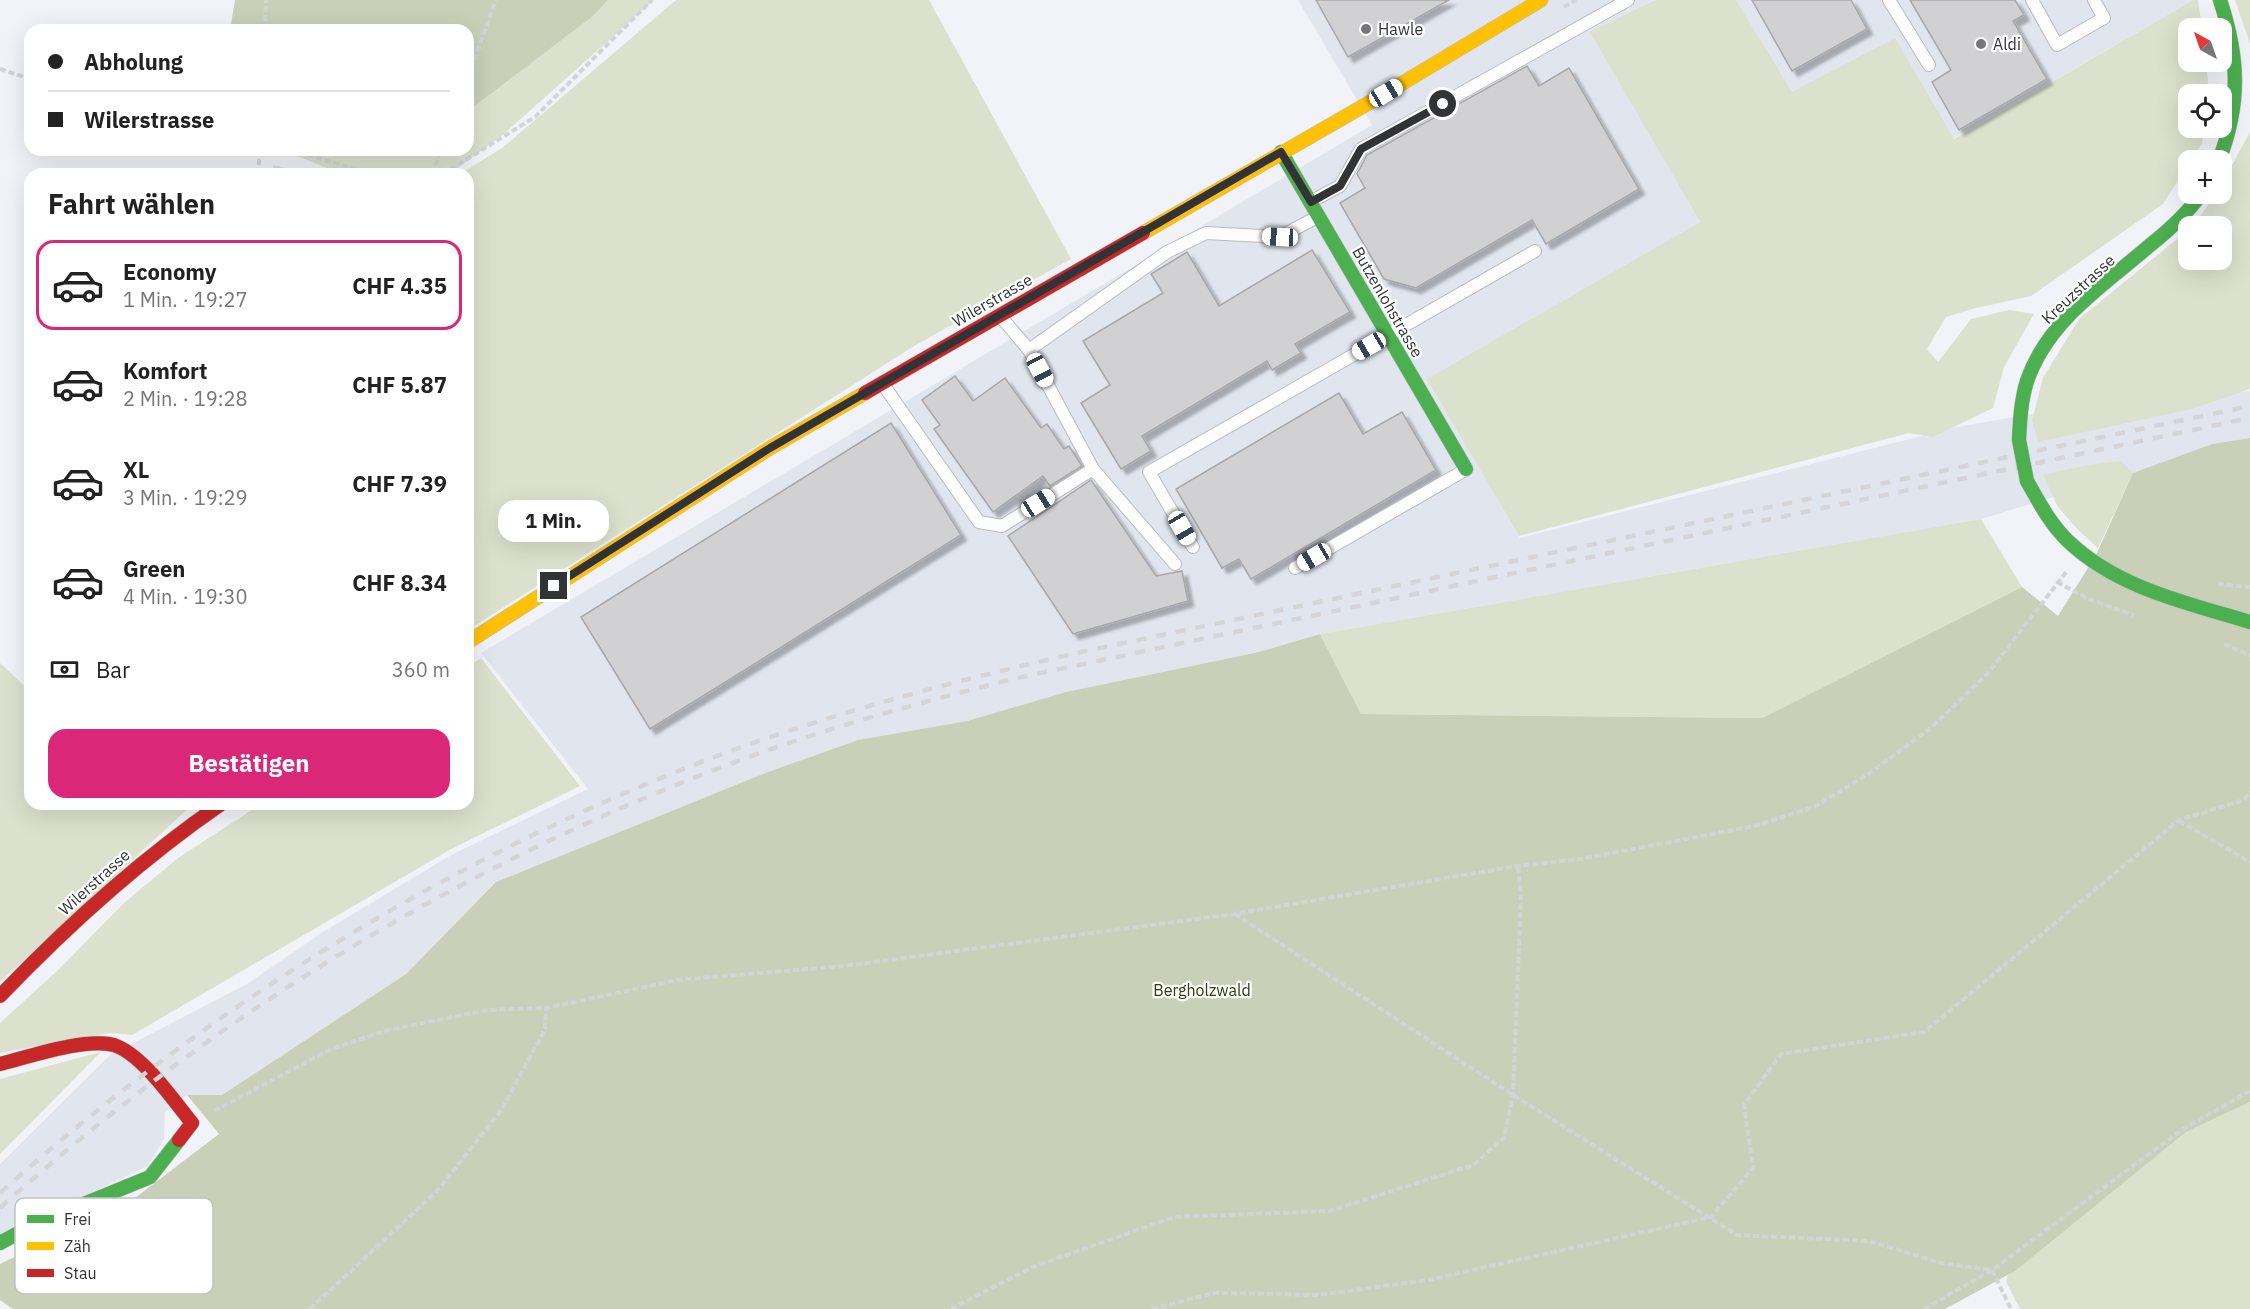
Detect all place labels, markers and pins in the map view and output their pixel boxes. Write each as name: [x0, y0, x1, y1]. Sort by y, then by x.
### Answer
place label: Hawle: [1378, 19, 1423, 39]
marker: Hawle: [1359, 22, 1373, 36]
place label: Aldi: [1993, 34, 2021, 54]
marker: Aldi: [1974, 37, 1988, 51]

